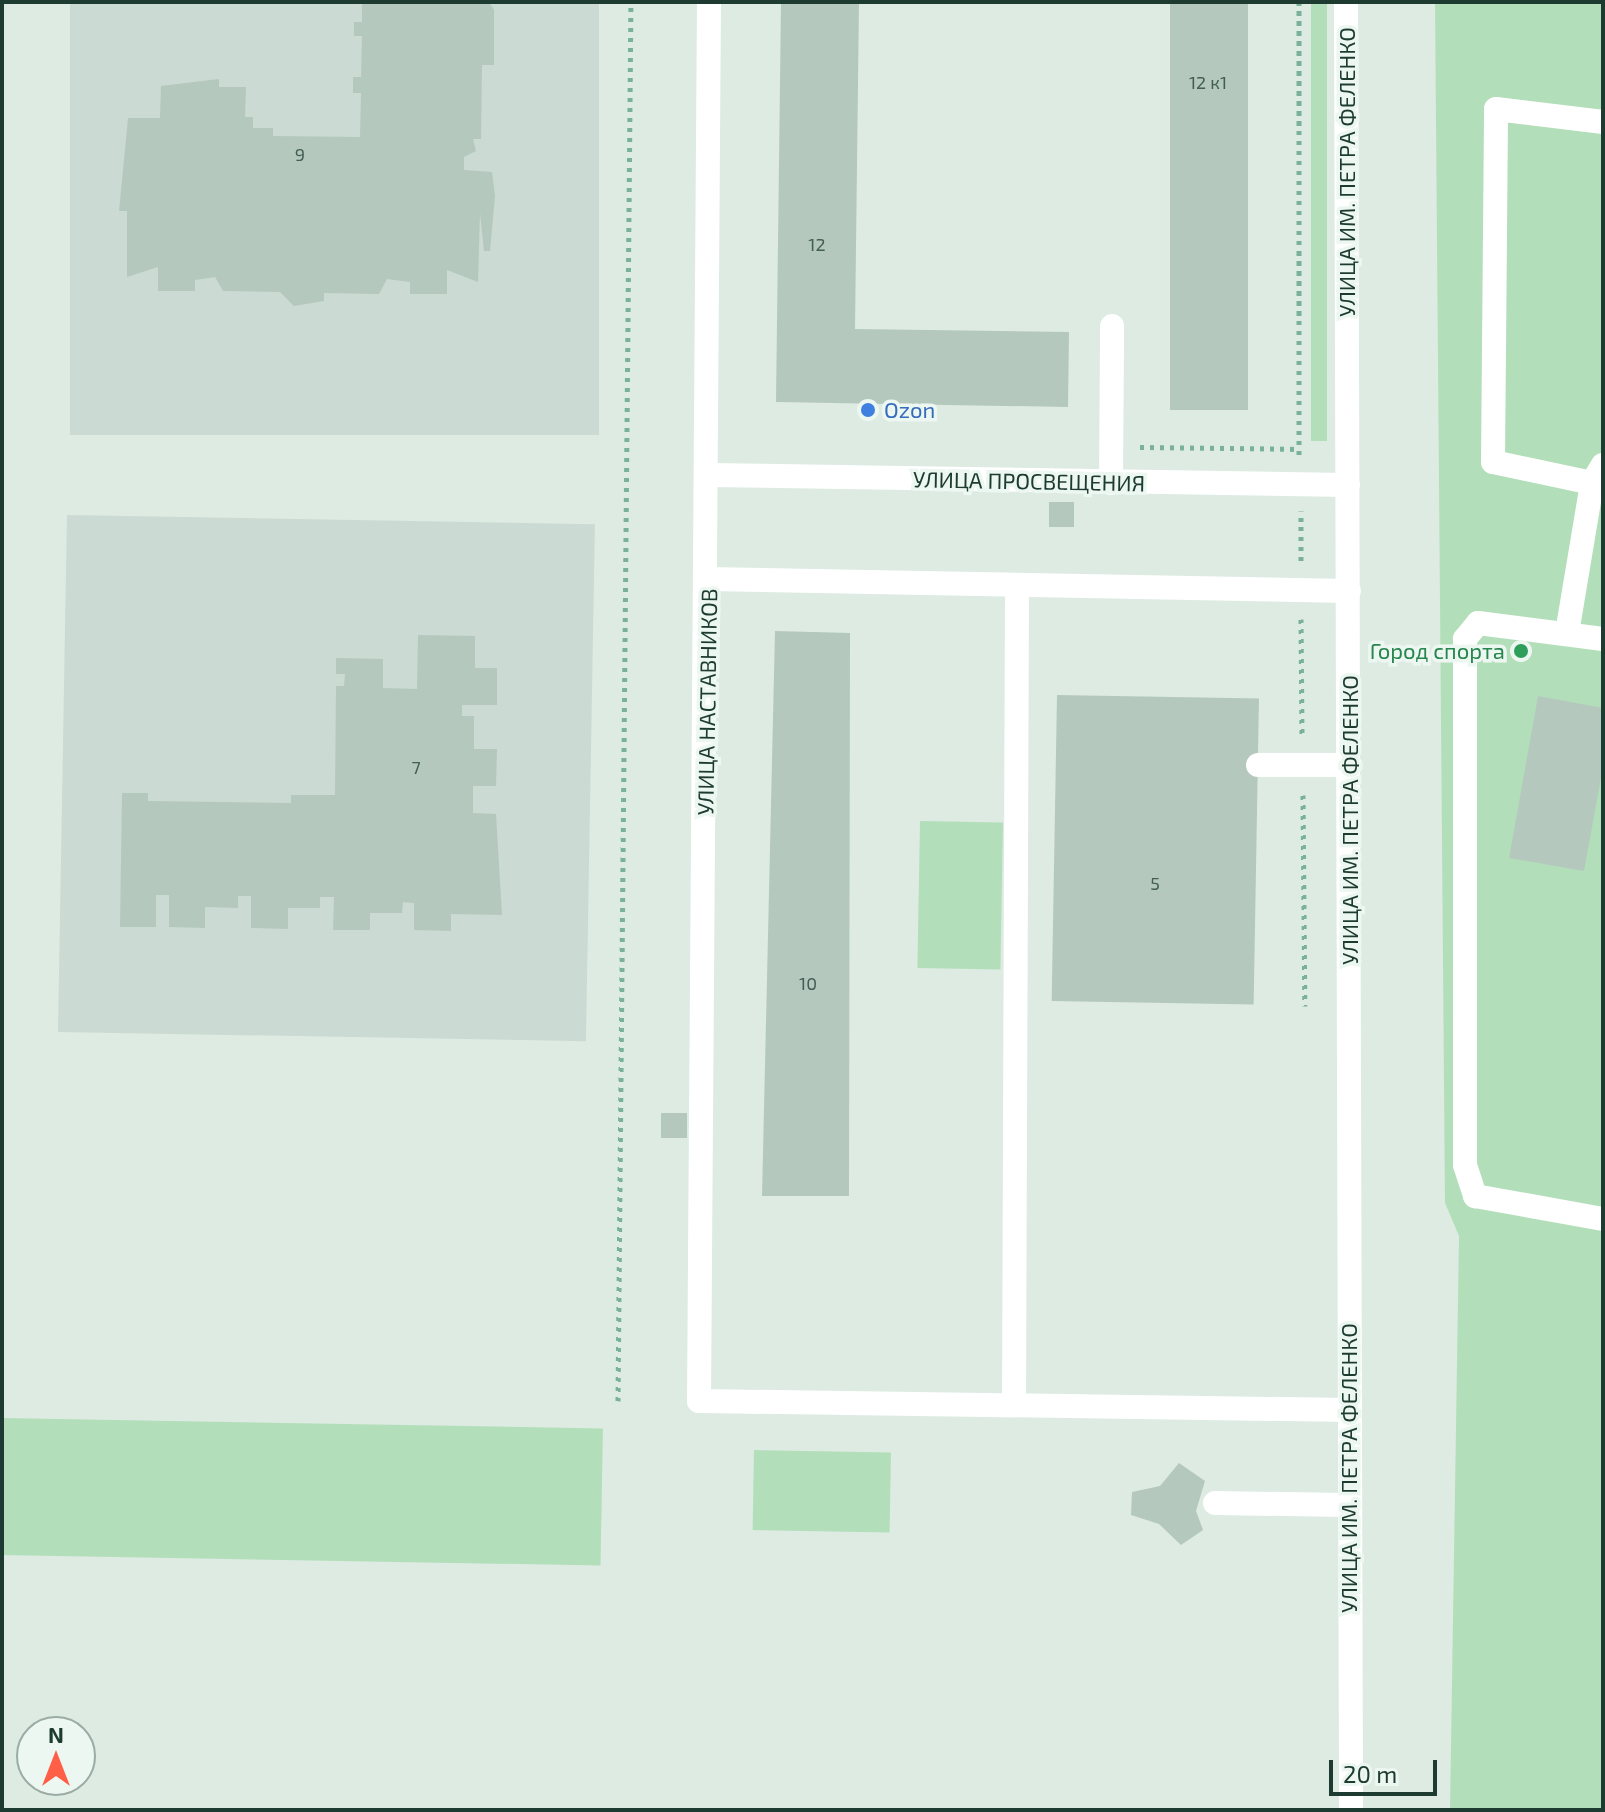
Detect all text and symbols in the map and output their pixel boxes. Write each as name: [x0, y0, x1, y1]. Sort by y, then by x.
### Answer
street label: УЛИЦА ИМ. ПЕТРА ФЕЛЕНКО: [1334, 27, 1360, 317]
house number: 12 к1: [1189, 71, 1227, 93]
house number: 9: [295, 143, 305, 165]
house number: 12: [808, 233, 826, 255]
place label: Ozon: [884, 397, 935, 423]
marker: Ozon: [859, 401, 877, 419]
street label: УЛИЦА ПРОСВЕЩЕНИЯ: [913, 466, 1145, 496]
street label: УЛИЦА НАСТАВНИКОВ: [692, 588, 722, 816]
place label: Город спорта: [1370, 638, 1505, 664]
marker: Город спорта: [1512, 642, 1530, 660]
street label: УЛИЦА ИМ. ПЕТРА ФЕЛЕНКО: [1337, 675, 1363, 965]
house number: 7: [411, 756, 421, 778]
house number: 5: [1150, 872, 1160, 894]
house number: 10: [799, 972, 817, 994]
street label: УЛИЦА ИМ. ПЕТРА ФЕЛЕНКО: [1336, 1323, 1362, 1613]
north arrow: [16, 1716, 96, 1796]
text: N: [48, 1721, 64, 1747]
scale bar: [1333, 1744, 1441, 1794]
text: 20 m: [1343, 1759, 1397, 1788]

